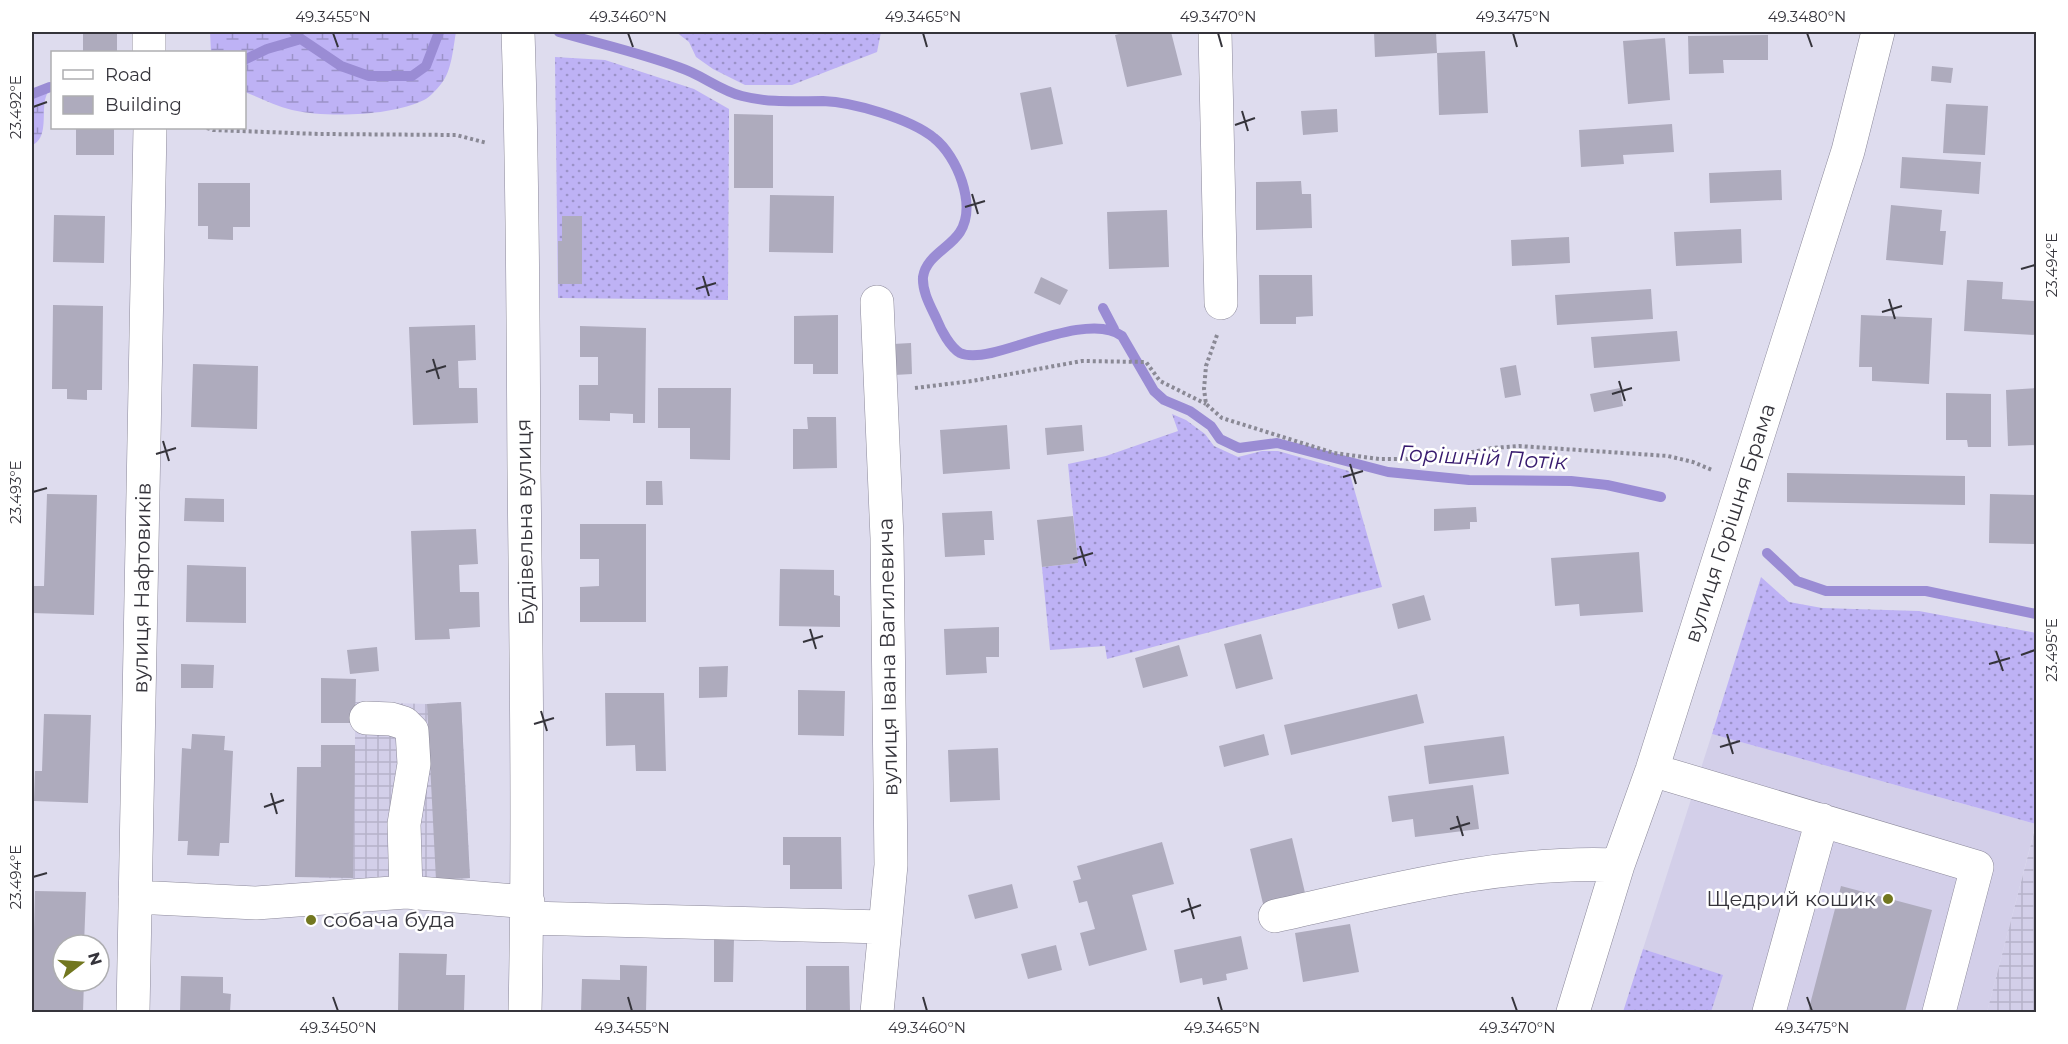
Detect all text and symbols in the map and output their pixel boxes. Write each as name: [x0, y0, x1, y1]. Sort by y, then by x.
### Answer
text: 49.3455°N: [295, 7, 371, 26]
text: 49.3460°N: [589, 7, 667, 26]
text: 49.3465°N: [885, 7, 961, 26]
text: 49.3470°N: [1180, 7, 1256, 26]
text: 49.3475°N: [1475, 7, 1551, 26]
text: 49.3480°N: [1768, 7, 1846, 26]
legend: [51, 51, 246, 129]
text: Road: [105, 64, 152, 86]
text: 23.492°E: [6, 75, 25, 139]
text: Building: [105, 94, 182, 116]
text: 23.494°E: [2042, 233, 2061, 297]
street label: вулиця Горішня Брама: [1679, 400, 1780, 646]
street label: Будівельна вулиця: [510, 418, 539, 626]
water label: Горішній Потік: [1398, 440, 1569, 475]
text: 23.493°E: [6, 460, 25, 524]
street label: вулиця Нафтовиків: [127, 483, 156, 693]
street label: вулиця Івана Вагилевича: [873, 518, 902, 796]
text: 23.495°E: [2042, 618, 2061, 682]
text: 23.494°E: [6, 845, 25, 909]
place label: Щедрий кошик: [1706, 886, 1876, 911]
marker: Щедрий кошик: [1881, 892, 1895, 906]
place label: собача буда: [323, 907, 455, 932]
marker: собача буда: [304, 913, 318, 927]
north arrow: [51, 933, 111, 993]
text: N: [84, 950, 106, 968]
text: 49.3450°N: [299, 1018, 377, 1037]
text: 49.3455°N: [594, 1018, 670, 1037]
text: 49.3460°N: [888, 1018, 966, 1037]
text: 49.3465°N: [1184, 1018, 1260, 1037]
text: 49.3470°N: [1479, 1018, 1555, 1037]
text: 49.3475°N: [1774, 1018, 1850, 1037]

